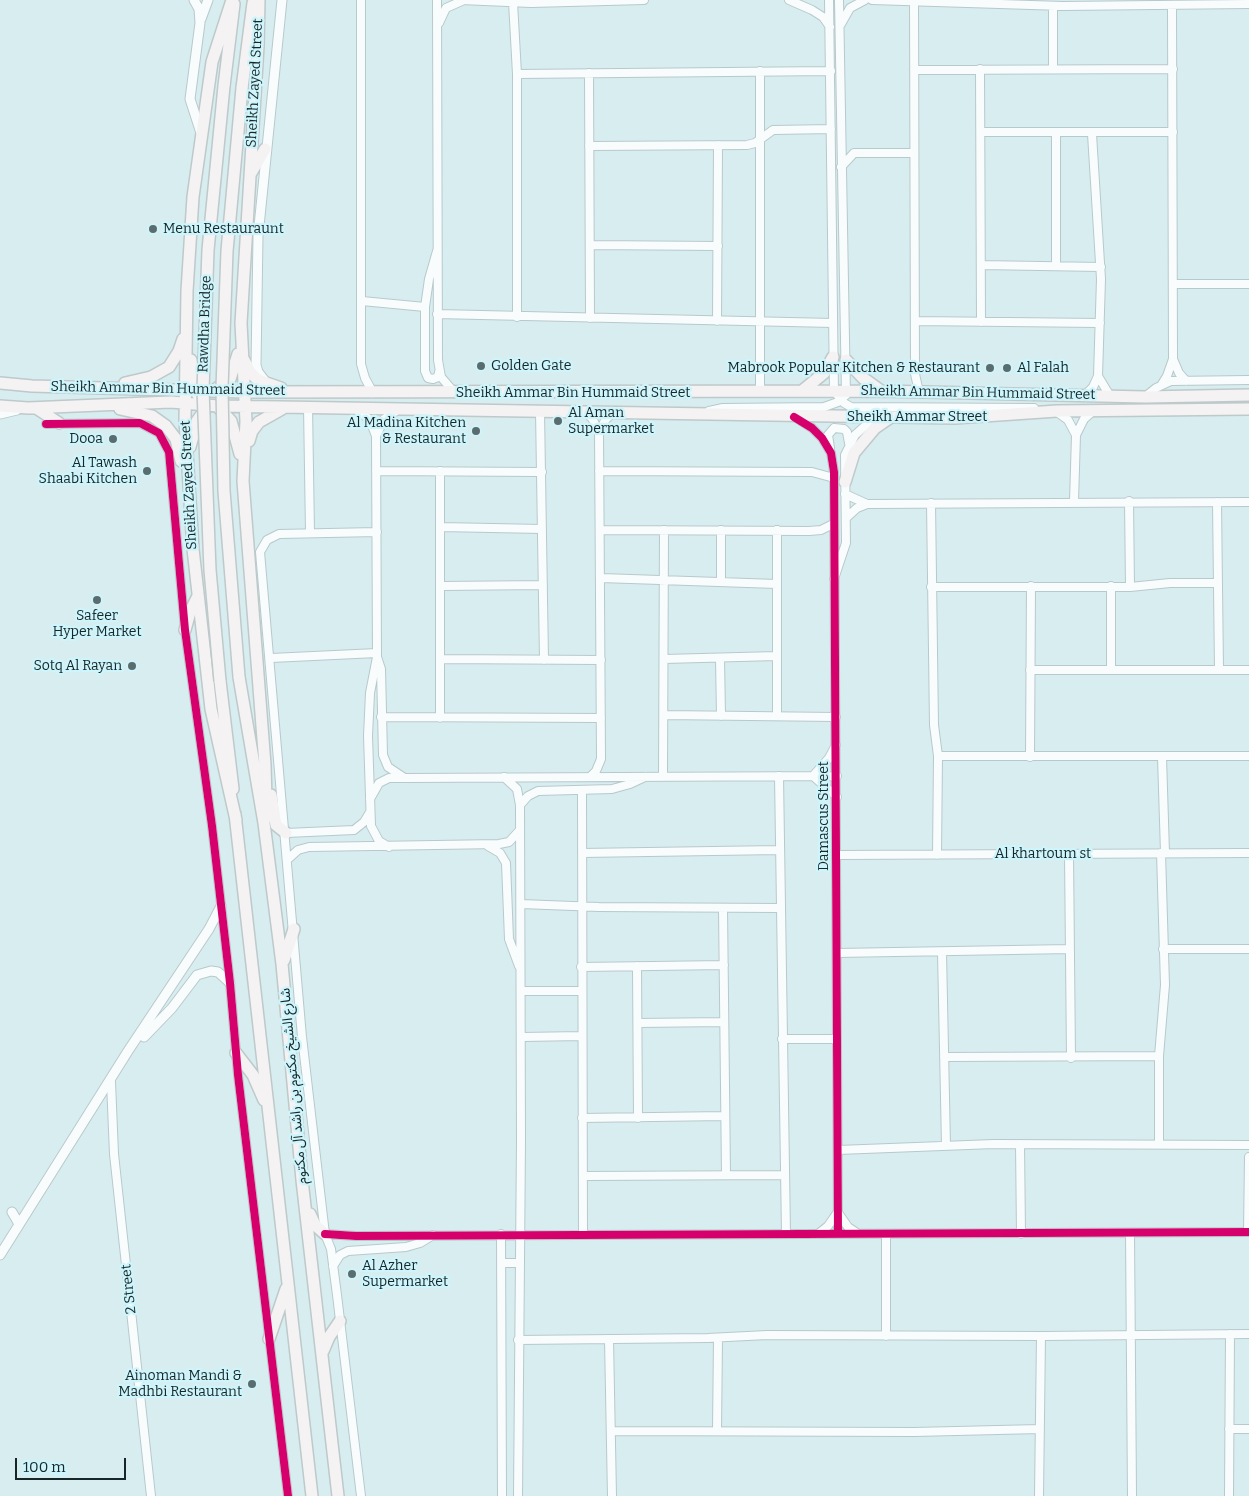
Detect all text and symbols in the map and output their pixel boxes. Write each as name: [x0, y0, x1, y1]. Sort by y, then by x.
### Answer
street label: Sheikh Zayed Street: [243, 18, 267, 148]
place label: Menu Restauraunt: [163, 221, 284, 237]
marker: Menu Restauraunt: [147, 223, 159, 235]
street label: Rawdha Bridge: [195, 275, 215, 373]
place label: Golden Gate: [491, 358, 571, 374]
marker: Golden Gate: [475, 360, 487, 372]
place label: Mabrook Popular Kitchen & Restaurant: [728, 360, 980, 376]
place label: Al Falah: [1017, 360, 1069, 376]
marker: Mabrook Popular Kitchen & Restaurant: [984, 362, 996, 374]
marker: Al Falah: [1001, 362, 1013, 374]
street label: Sheikh Ammar Bin Hummaid Street: [51, 379, 285, 399]
street label: Sheikh Ammar Bin Hummaid Street: [861, 383, 1095, 403]
street label: Sheikh Ammar Bin Hummaid Street: [456, 385, 690, 401]
place label: Al Aman Supermarket: [568, 405, 654, 438]
street label: Sheikh Ammar Street: [847, 409, 987, 425]
place label: Al Madina Kitchen & Restaurant: [347, 415, 466, 448]
marker: Al Aman Supermarket: [552, 415, 564, 427]
street label: Sheikh Zayed Street: [177, 420, 201, 550]
marker: Al Madina Kitchen & Restaurant: [470, 425, 482, 437]
place label: Dooa: [69, 431, 103, 447]
marker: Dooa: [107, 433, 119, 445]
place label: Al Tawash Shaabi Kitchen: [39, 455, 137, 488]
marker: Al Tawash Shaabi Kitchen: [141, 465, 153, 477]
marker: Safeer Hyper Market: [91, 594, 103, 606]
place label: Safeer Hyper Market: [52, 608, 142, 640]
place label: Sotq Al Rayan: [34, 658, 122, 674]
marker: Sotq Al Rayan: [126, 660, 138, 672]
street label: Damascus Street: [816, 761, 832, 871]
street label: Al khartoum st: [995, 846, 1091, 862]
street label: شارع الشيخ مكتوم بن راشد آل مكتوم: [277, 987, 311, 1185]
place label: Al Azher Supermarket: [362, 1258, 448, 1290]
street label: 2 Street: [118, 1263, 140, 1315]
marker: Al Azher Supermarket: [346, 1268, 358, 1280]
place label: Ainoman Mandi & Madhbi Restaurant: [118, 1368, 242, 1400]
marker: Ainoman Mandi & Madhbi Restaurant: [246, 1378, 258, 1390]
scale bar: [18, 1448, 129, 1480]
text: 100 m: [23, 1458, 66, 1476]

